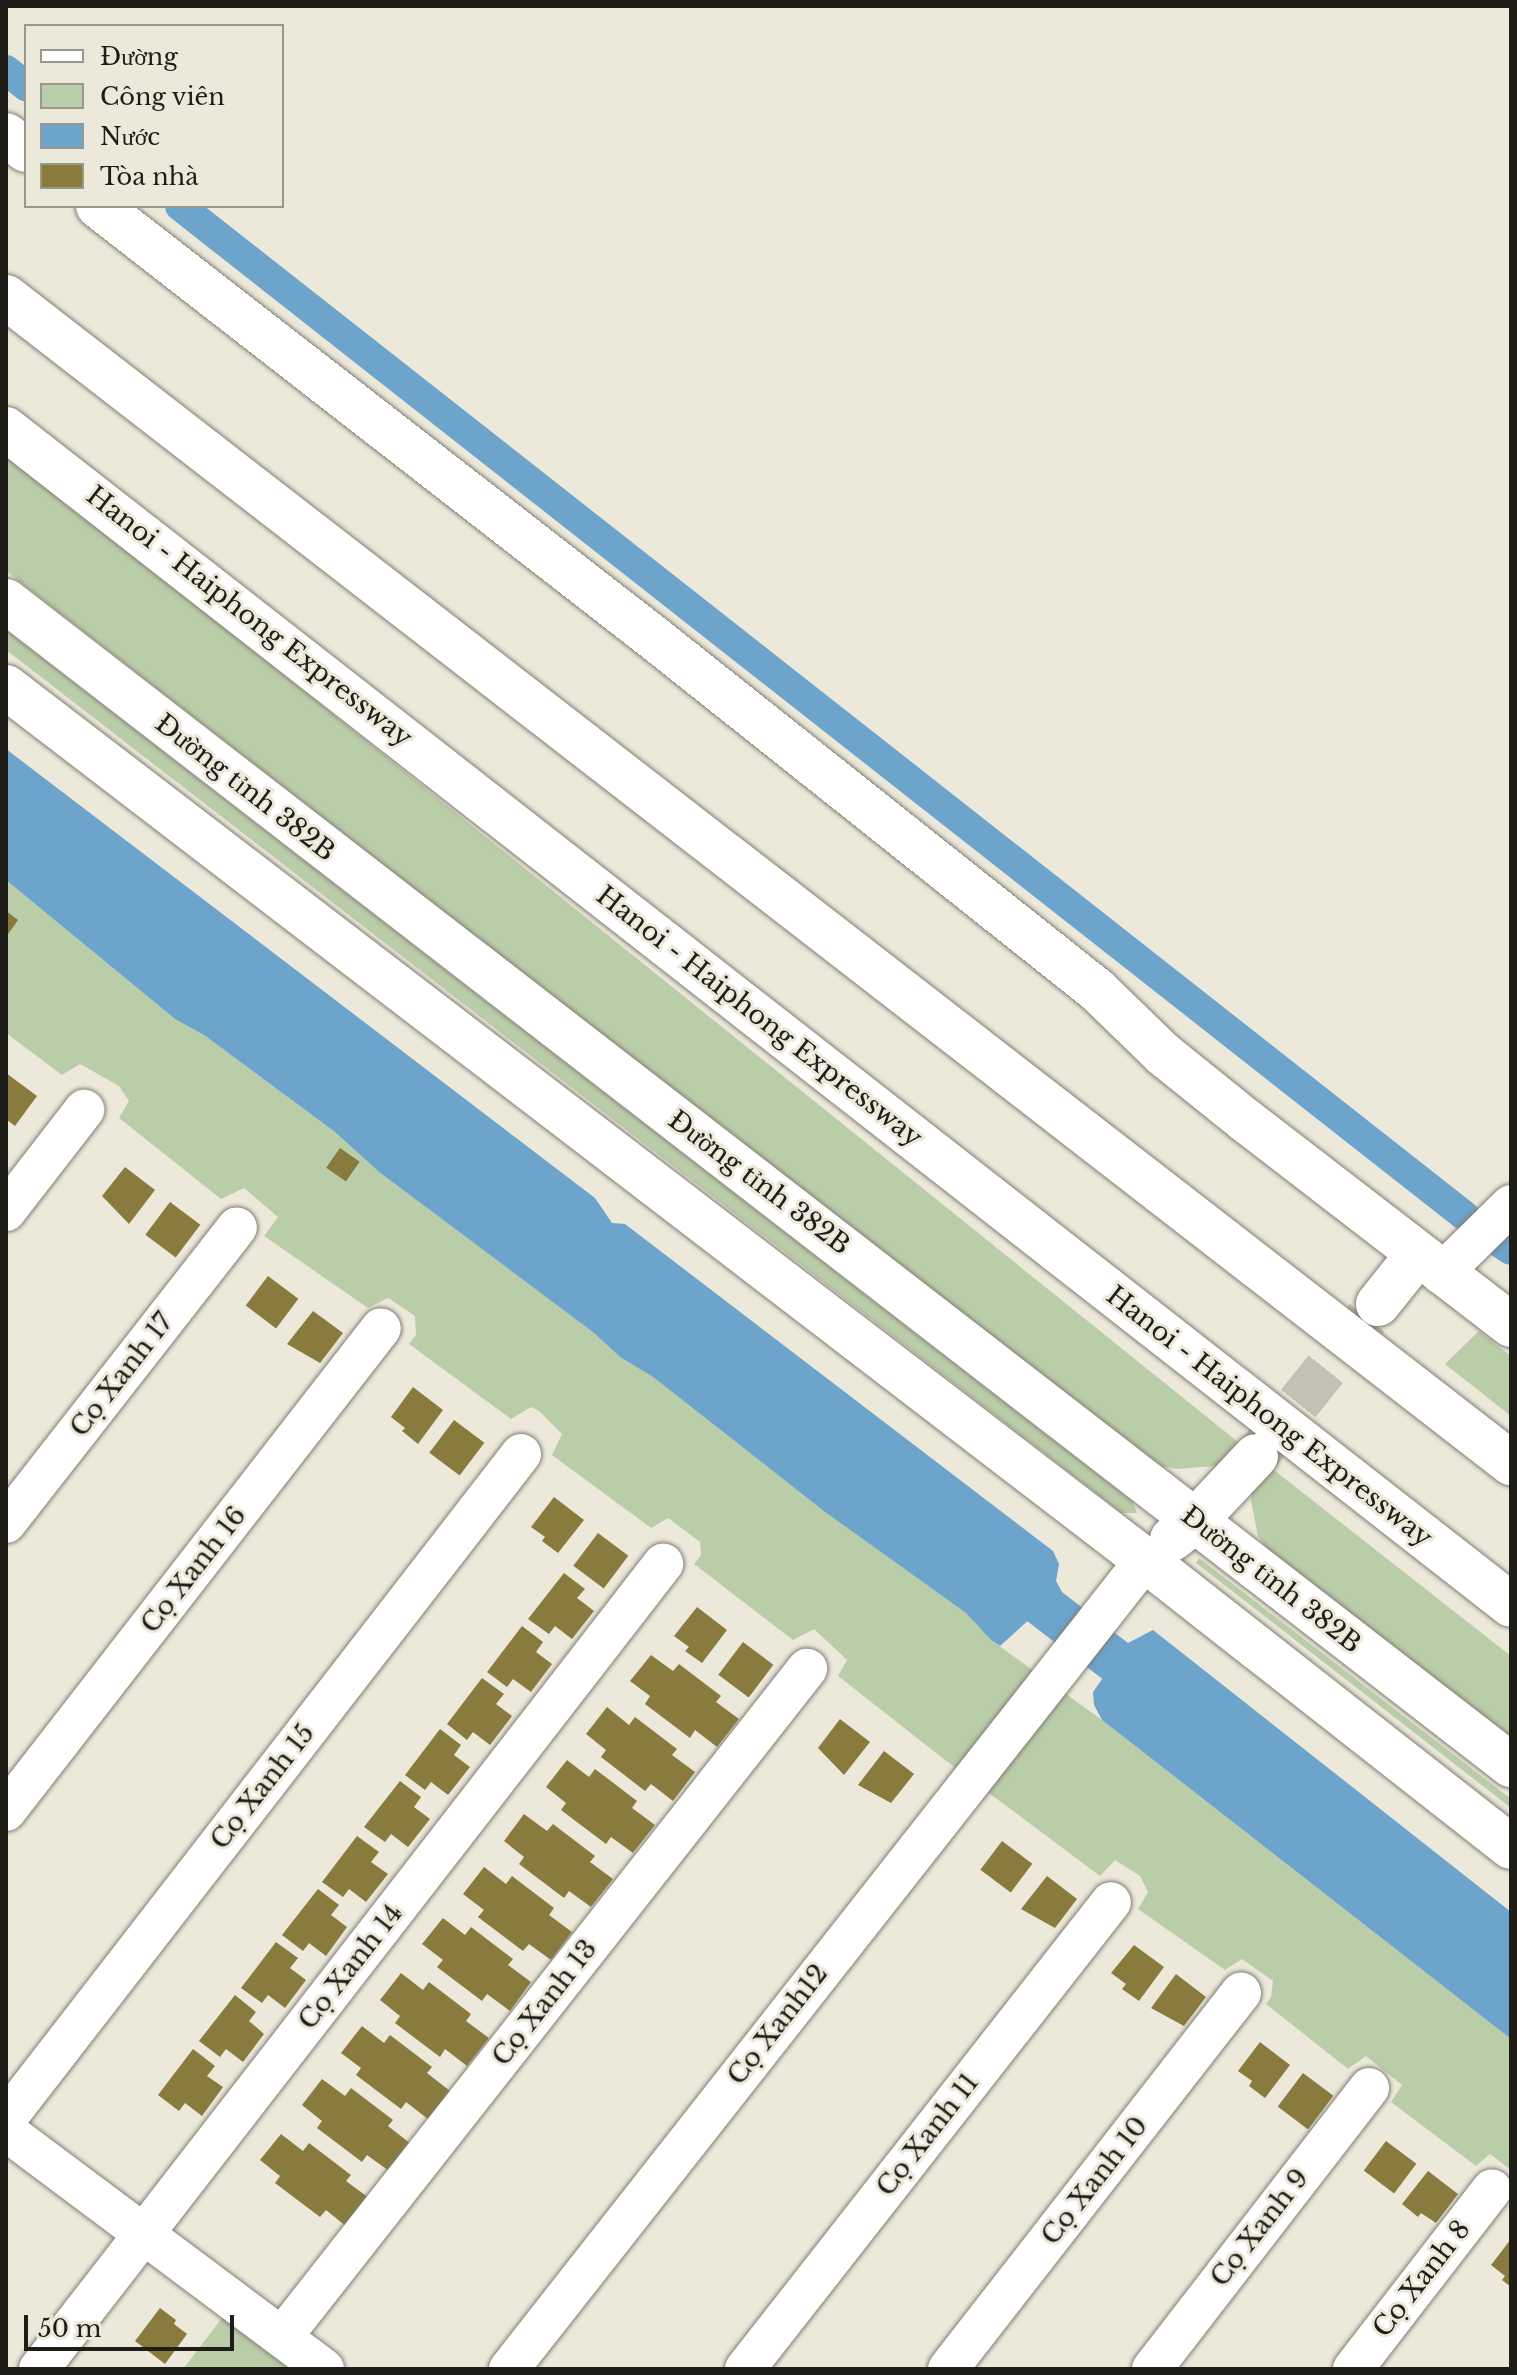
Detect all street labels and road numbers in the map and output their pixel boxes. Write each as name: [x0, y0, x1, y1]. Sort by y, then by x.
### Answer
street label: Hanoi - Haiphong Expressway: [80, 480, 418, 754]
street label: Đường tỉnh 382B: [149, 708, 341, 868]
street label: Hanoi - Haiphong Expressway: [590, 880, 928, 1154]
street label: Đường tỉnh 382B: [662, 1104, 856, 1262]
street label: Hanoi - Haiphong Expressway: [1100, 1280, 1438, 1554]
street label: Cọ Xanh 17: [64, 1307, 180, 1443]
street label: Cọ Xanh 16: [135, 1500, 253, 1640]
street label: Đường tỉnh 382B: [1175, 1500, 1367, 1660]
street label: Cọ Xanh 15: [204, 1718, 322, 1856]
street label: Cọ Xanh 14: [292, 1898, 410, 2036]
street label: Cọ Xanh 13: [486, 1934, 604, 2072]
street label: Cọ Xanh12: [721, 1958, 835, 2092]
street label: Cọ Xanh 11: [870, 2067, 986, 2203]
street label: Cọ Xanh 10: [1035, 2111, 1155, 2251]
street label: Cọ Xanh 9: [1204, 2163, 1316, 2293]
street label: Cọ Xanh 8: [1367, 2214, 1477, 2344]

